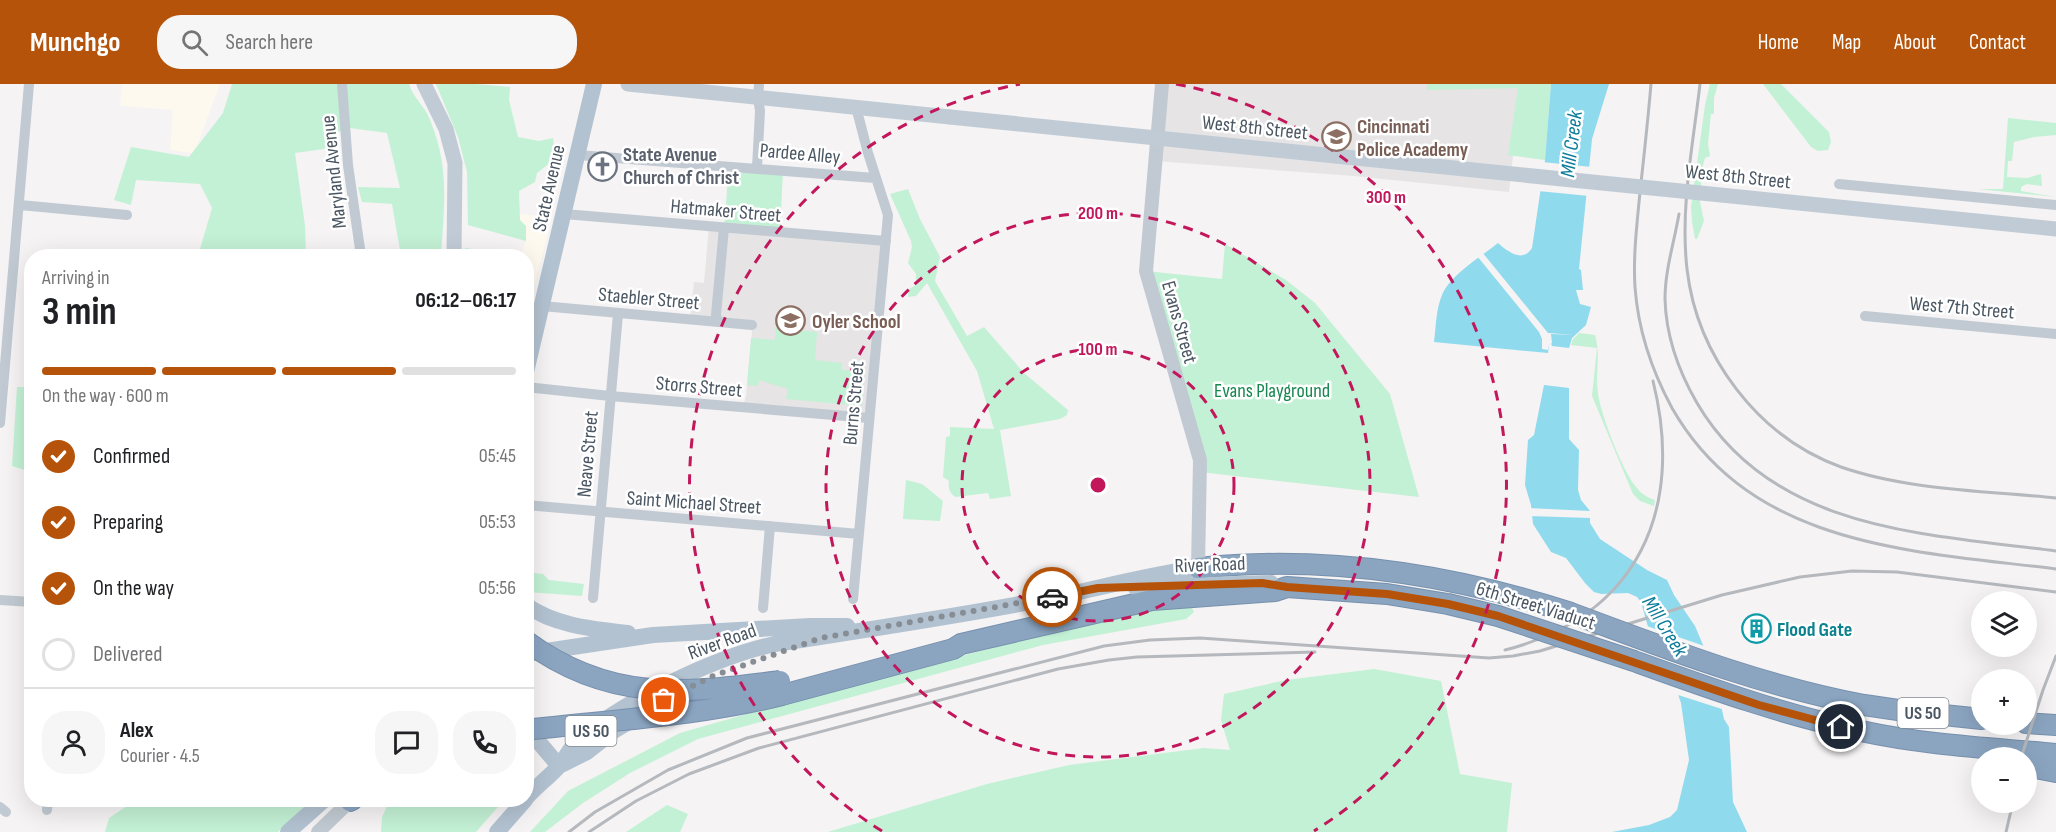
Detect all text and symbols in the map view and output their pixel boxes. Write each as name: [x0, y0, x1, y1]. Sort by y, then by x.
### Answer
search box: [157, 15, 577, 69]
text: Munchgo: [30, 26, 121, 59]
icon: search: [178, 26, 211, 59]
text: Search here: [226, 29, 313, 56]
text: Home: [1758, 30, 1799, 55]
text: Map: [1832, 30, 1861, 55]
text: About: [1894, 30, 1936, 55]
text: Contact: [1969, 30, 2026, 55]
water label: Mill Creek: [1555, 108, 1588, 179]
street label: West 8th Street: [1201, 111, 1309, 145]
street label: Maryland Avenue: [316, 114, 352, 230]
place label: Cincinnati Police Academy: [1357, 115, 1469, 162]
school or university icon: Cincinnati Police Academy: [1320, 121, 1352, 153]
street label: Pardee Alley: [759, 139, 841, 169]
street label: State Avenue: [527, 142, 571, 234]
place label: State Avenue Church of Christ: [623, 143, 739, 190]
church icon: State Avenue Church of Christ: [586, 150, 618, 182]
street label: West 8th Street: [1684, 160, 1792, 194]
text: 300 m: [1366, 187, 1406, 208]
street label: Hatmaker Street: [670, 194, 782, 228]
text: 200 m: [1078, 203, 1118, 224]
text: Arriving in: [42, 266, 110, 290]
street label: Evans Street: [1156, 278, 1202, 366]
street label: Staebler Street: [597, 283, 701, 315]
text: 06:12–06:17: [415, 287, 516, 314]
text: 3 min: [42, 289, 117, 336]
street label: West 7th Street: [1908, 291, 2015, 325]
school or university icon: Oyler School: [775, 305, 807, 337]
place label: Oyler School: [812, 310, 900, 334]
text: 100 m: [1079, 339, 1118, 360]
street label: Burns Street: [838, 360, 870, 446]
street label: Storrs Street: [655, 371, 743, 403]
park label: Evans Playground: [1214, 379, 1330, 403]
text: On the way · 600 m: [42, 384, 169, 408]
street label: Neave Street: [572, 410, 604, 498]
icon: check: [42, 440, 75, 473]
text: Confirmed: [93, 443, 170, 470]
text: 05:45: [479, 444, 516, 468]
centre of rings: [1088, 475, 1108, 495]
street label: Saint Michael Street: [626, 486, 762, 520]
icon: check: [42, 506, 75, 539]
text: Preparing: [93, 509, 163, 536]
text: 05:53: [479, 510, 516, 534]
street label: River Road: [1174, 552, 1246, 578]
courier: [1022, 567, 1082, 627]
icon: check: [42, 572, 75, 605]
text: On the way: [93, 575, 174, 602]
text: 05:56: [479, 576, 516, 600]
street label: 6th Street Viaduct: [1473, 576, 1598, 635]
icon: car: [1036, 581, 1069, 614]
water label: Mill Creek: [1636, 591, 1693, 662]
map controls: [1971, 591, 2037, 813]
button: layers: [1971, 591, 2037, 657]
building icon: Flood Gate: [1740, 613, 1772, 645]
place label: Flood Gate: [1777, 618, 1852, 642]
street label: River Road: [685, 619, 760, 665]
text: Delivered: [93, 641, 162, 668]
button: +: [1971, 669, 2037, 735]
pin: [638, 674, 689, 725]
icon: bag: [647, 683, 680, 716]
road number: US 50: [1898, 698, 1948, 728]
pin: [1815, 701, 1866, 752]
icon: home: [1824, 710, 1857, 743]
button: person: [42, 711, 105, 774]
button: chat: [375, 711, 438, 774]
button: phone: [453, 711, 516, 774]
road number: US 50: [566, 716, 616, 746]
text: Alex: [120, 717, 153, 744]
text: Courier · 4.5: [120, 744, 200, 768]
button: −: [1971, 747, 2037, 813]

